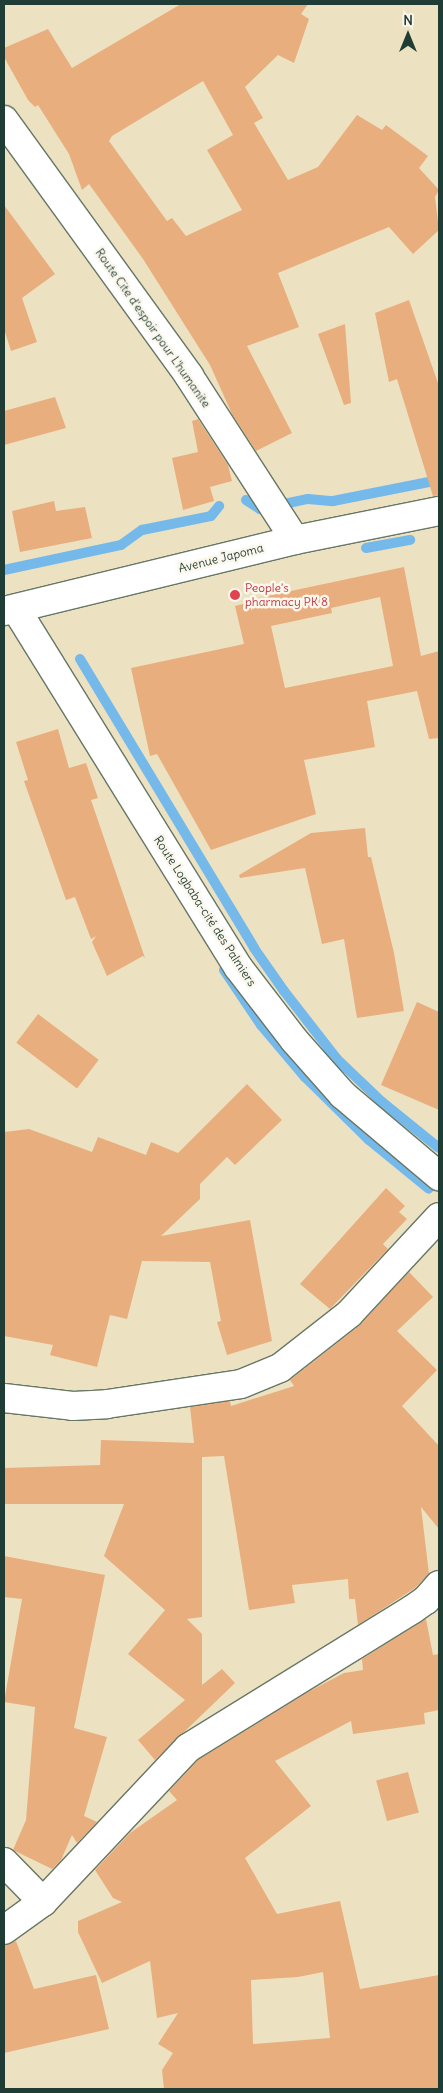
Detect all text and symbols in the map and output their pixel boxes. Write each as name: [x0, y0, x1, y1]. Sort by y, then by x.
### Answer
north arrow: [383, 10, 433, 60]
text: N: [403, 11, 413, 29]
street label: Route Cite d'espoir pour L'humanite: [92, 246, 214, 410]
street label: Avenue Japoma: [177, 540, 265, 576]
place label: People's pharmacy PK 8: [245, 581, 328, 609]
marker: People's pharmacy PK 8: [229, 589, 241, 601]
street label: Route Logbaba-cité des Palmiers: [151, 833, 259, 989]

